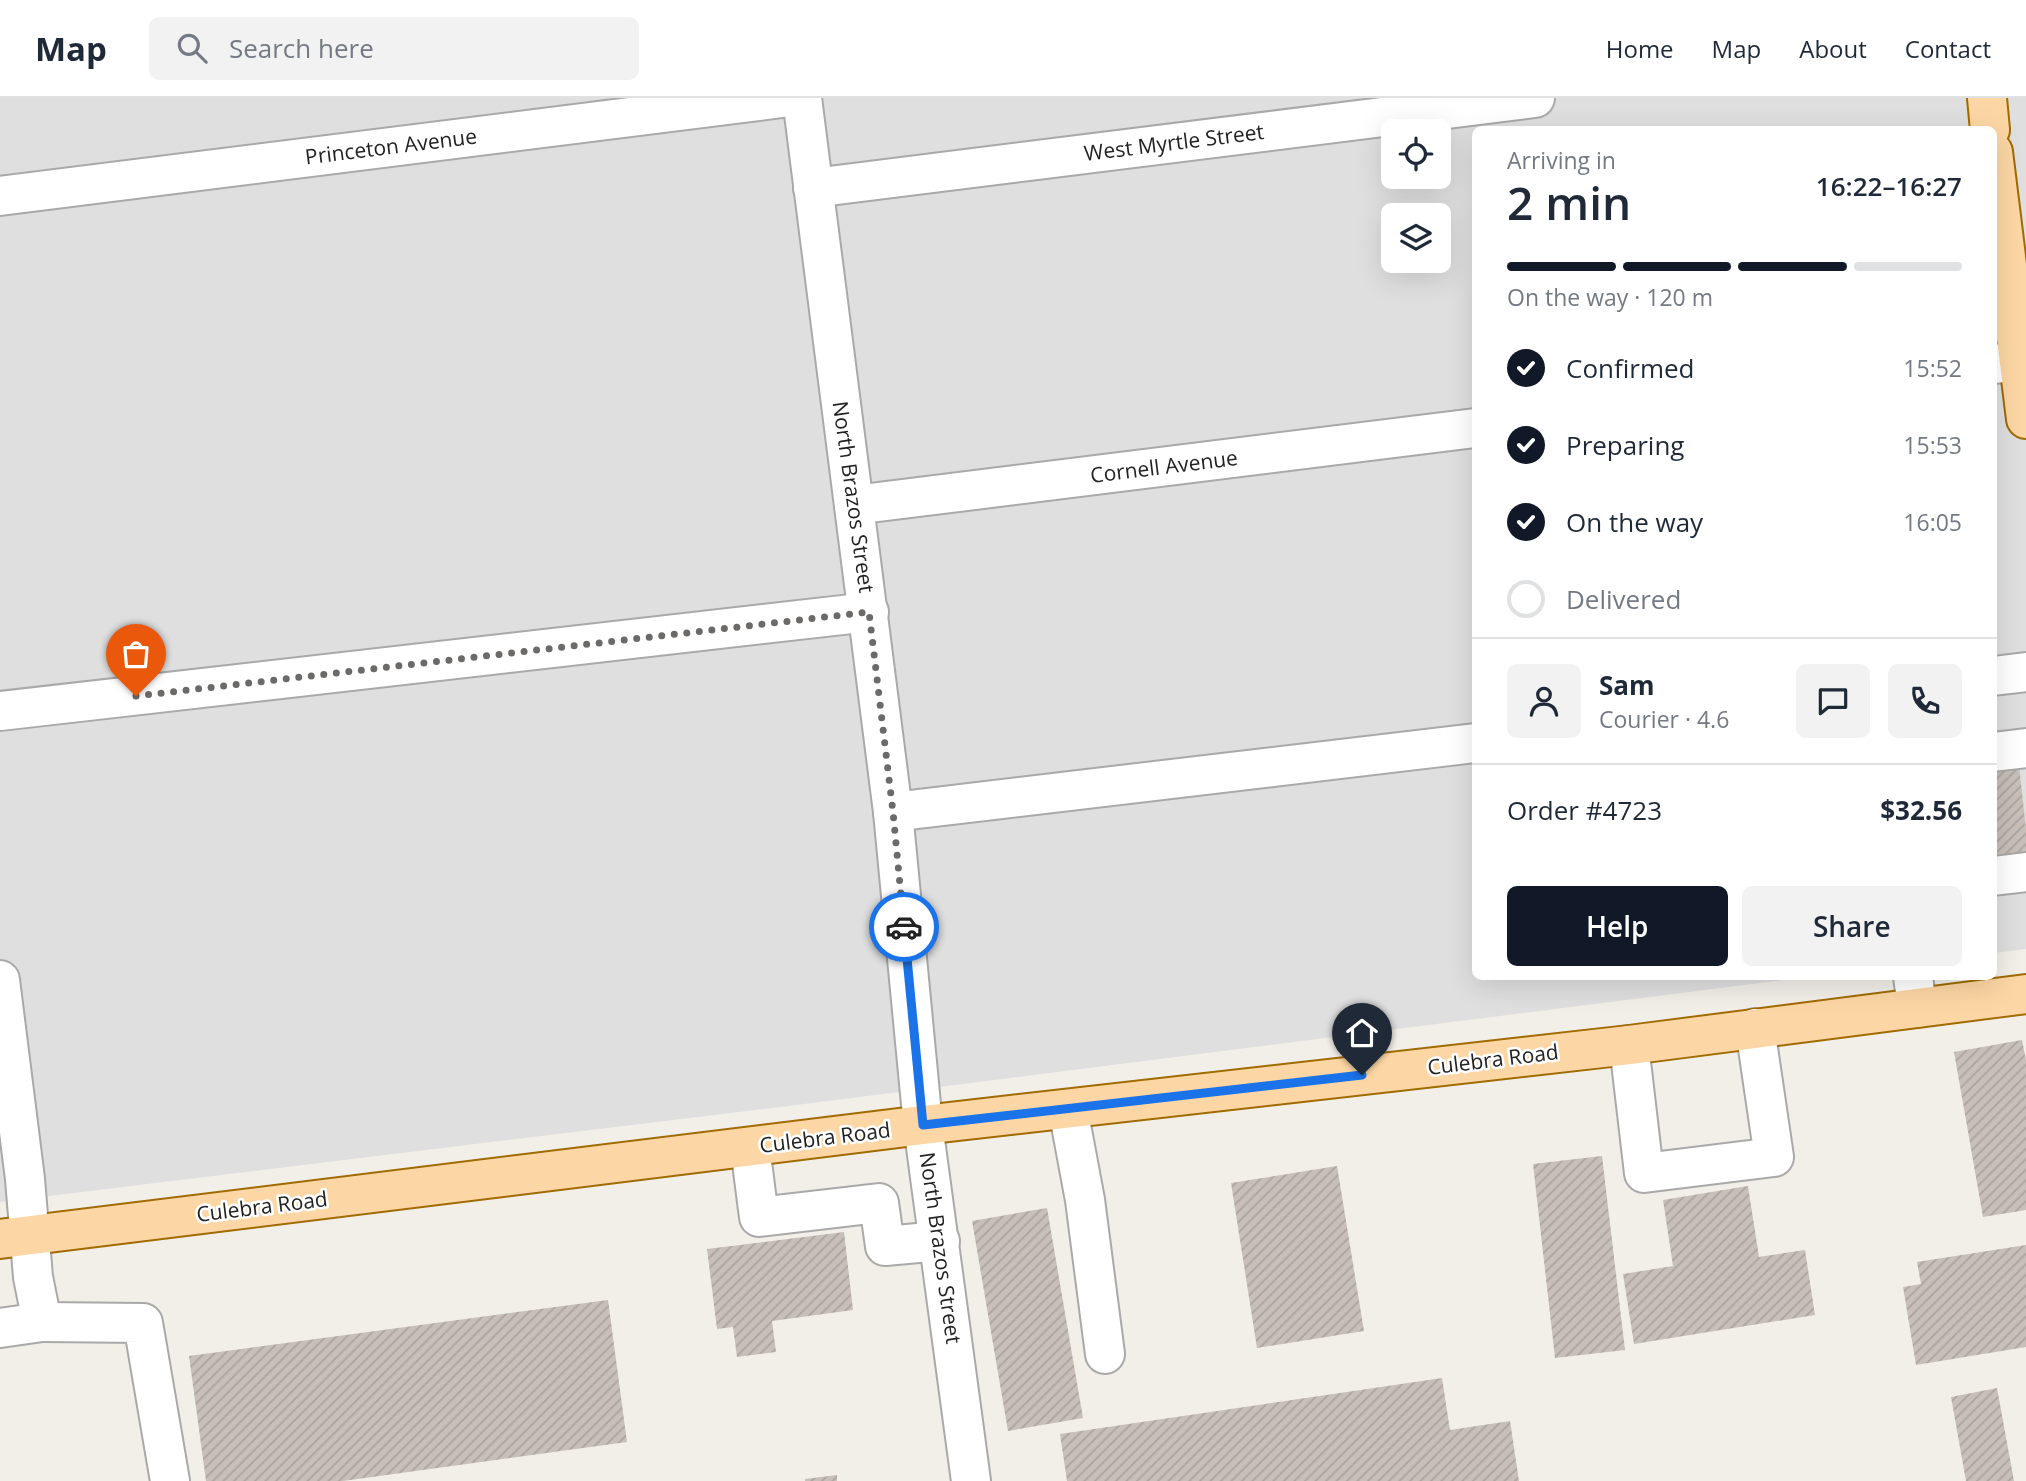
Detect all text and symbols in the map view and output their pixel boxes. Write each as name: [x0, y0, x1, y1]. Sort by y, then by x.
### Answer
search box: [149, 17, 639, 80]
text: Map: [35, 26, 107, 71]
icon: search: [173, 29, 211, 67]
text: Search here: [229, 30, 374, 66]
text: Home: [1606, 32, 1674, 65]
text: Map: [1712, 32, 1761, 65]
text: About: [1799, 32, 1867, 65]
text: Contact: [1905, 32, 1991, 65]
street label: West Myrtle Street: [1082, 117, 1265, 167]
map controls: [1381, 119, 1451, 273]
button: locate: [1381, 119, 1451, 189]
street label: Princeton Avenue: [303, 122, 478, 170]
text: Arriving in: [1507, 144, 1616, 176]
text: 16:22–16:27: [1816, 168, 1962, 204]
text: 2 min: [1507, 171, 1631, 233]
button: layers: [1381, 203, 1451, 273]
text: On the way · 120 m: [1507, 281, 1713, 313]
icon: check: [1507, 349, 1545, 387]
text: Confirmed: [1566, 350, 1694, 386]
text: 15:52: [1903, 352, 1962, 384]
street label: North Brazos Street: [827, 399, 881, 595]
icon: check: [1507, 426, 1545, 464]
text: Preparing: [1566, 427, 1684, 463]
text: 15:53: [1903, 429, 1962, 461]
street label: Cornell Avenue: [1089, 443, 1239, 489]
icon: check: [1507, 503, 1545, 541]
text: On the way: [1566, 504, 1703, 540]
text: 16:05: [1903, 506, 1962, 538]
text: Delivered: [1566, 581, 1681, 617]
pin: [106, 624, 166, 696]
icon: bag: [117, 635, 155, 673]
button: person: [1507, 664, 1581, 738]
button: chat: [1796, 664, 1870, 738]
button: phone: [1888, 664, 1962, 738]
text: Sam: [1599, 667, 1655, 703]
text: Courier · 4.6: [1599, 703, 1729, 735]
text: Order #4723: [1507, 792, 1662, 828]
text: $32.56: [1880, 792, 1962, 828]
button: Help: [1507, 886, 1728, 966]
button: Share: [1742, 886, 1962, 966]
courier: [869, 892, 939, 962]
icon: car: [885, 908, 923, 946]
pin: [1332, 1003, 1392, 1075]
icon: home: [1343, 1014, 1381, 1052]
street label: Culebra Road: [1426, 1037, 1560, 1081]
street label: Culebra Road: [758, 1115, 892, 1159]
street label: North Brazos Street: [914, 1150, 968, 1346]
street label: Culebra Road: [195, 1184, 329, 1228]

